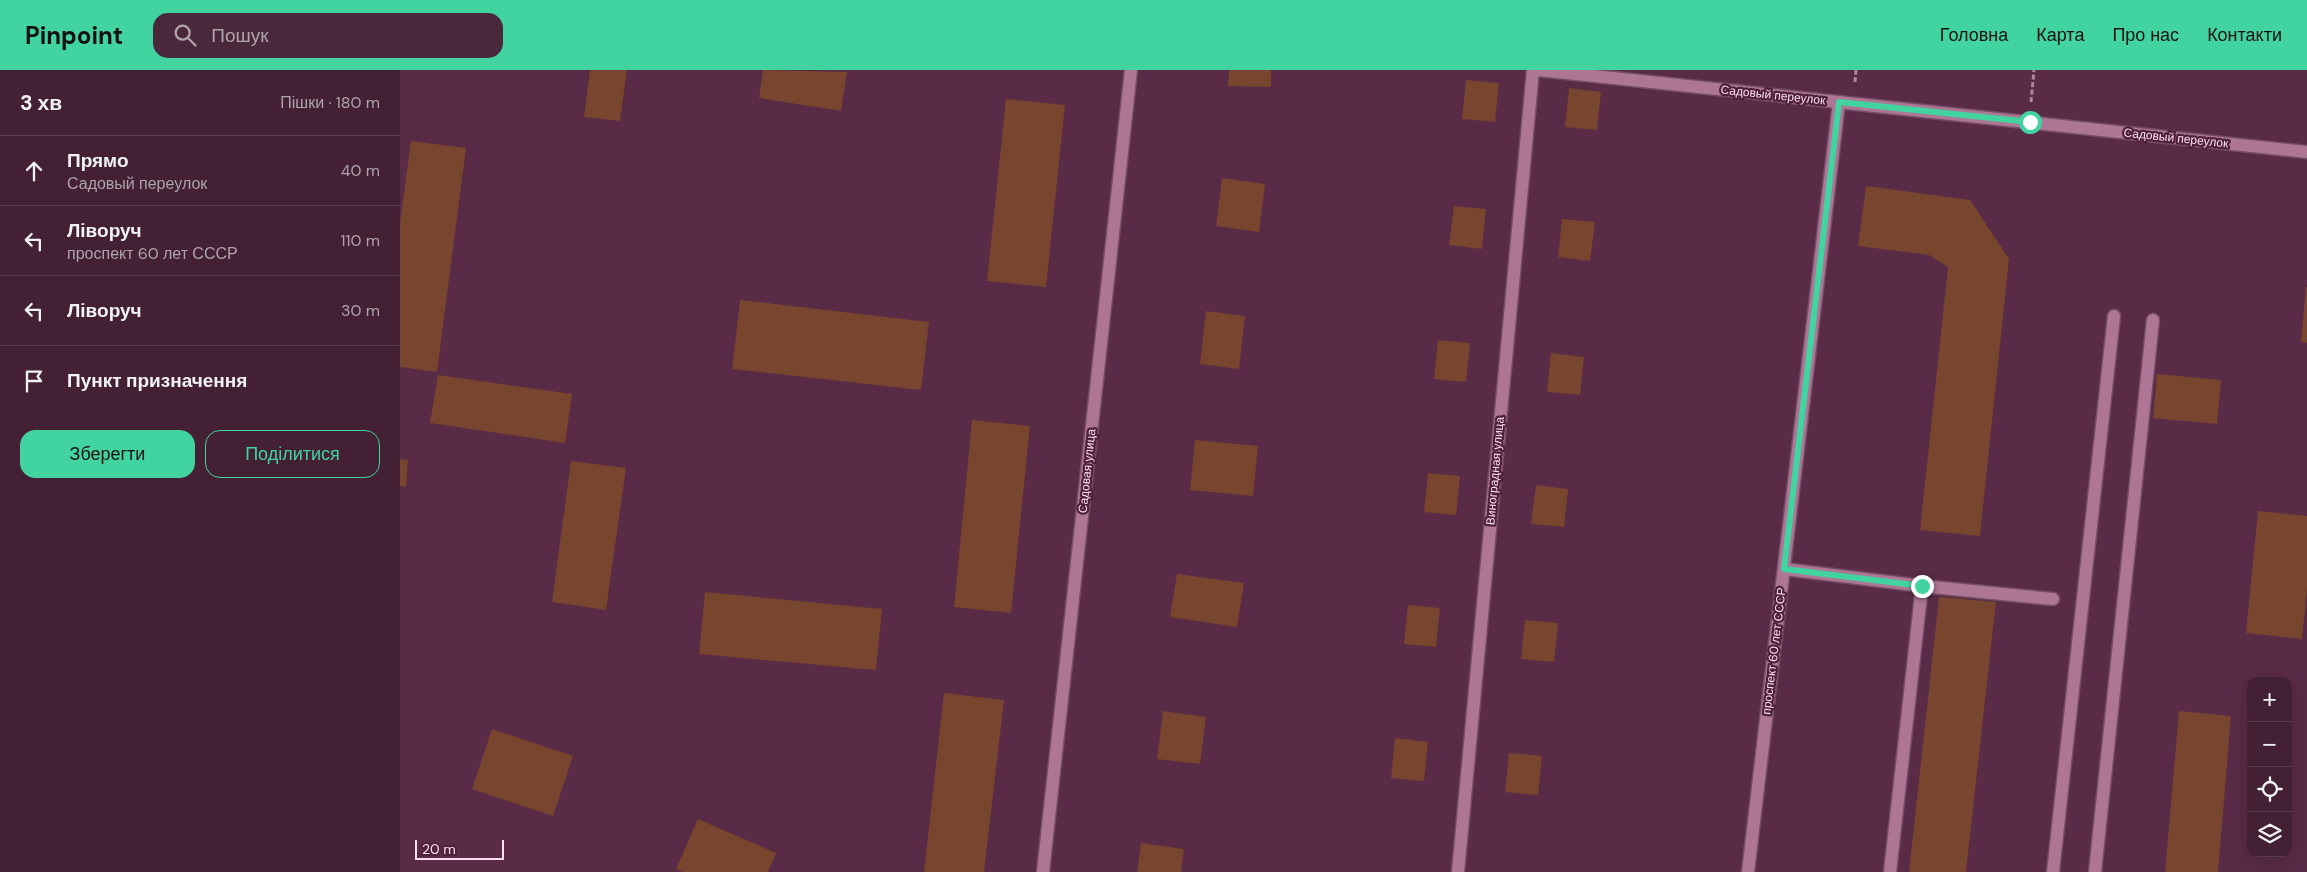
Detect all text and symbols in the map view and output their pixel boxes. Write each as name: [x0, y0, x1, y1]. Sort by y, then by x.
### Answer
search box: [153, 13, 503, 58]
text: Pinpoint: [25, 20, 123, 51]
icon: search: [171, 21, 199, 49]
text: Пошук: [211, 23, 269, 48]
text: Головна: [1940, 23, 2008, 47]
text: Карта: [2036, 23, 2084, 47]
text: Про нас: [2112, 23, 2179, 47]
text: Контакти: [2207, 23, 2282, 47]
street label: Садовый переулок: [1720, 82, 1827, 109]
text: 3 хв: [20, 89, 62, 117]
text: Пішки · 180 m: [280, 92, 380, 113]
route start: [2019, 111, 2042, 134]
street label: Садовый переулок: [2123, 125, 2230, 152]
text: Прямо: [67, 148, 129, 173]
icon: ahead: [20, 157, 48, 185]
text: 40 m: [341, 160, 380, 181]
text: Садовый переулок: [67, 173, 207, 194]
text: Ліворуч: [67, 218, 142, 243]
icon: left: [20, 227, 48, 255]
text: 110 m: [341, 230, 380, 251]
text: проспект 60 лет СССР: [67, 243, 238, 264]
icon: left: [20, 297, 48, 325]
text: Ліворуч: [67, 298, 142, 323]
text: 30 m: [341, 300, 380, 321]
icon: arrive: [20, 367, 48, 395]
text: Пункт призначення: [67, 368, 247, 393]
street label: Виноградная улица: [1482, 416, 1508, 526]
street label: Садовая улица: [1075, 428, 1099, 514]
button: Зберегти: [20, 430, 195, 478]
button: Поділитися: [205, 430, 380, 478]
route end: [1911, 575, 1934, 598]
street label: проспект 60 лет СССР: [1758, 587, 1790, 715]
map controls: [2247, 677, 2292, 857]
button: +: [2247, 677, 2292, 722]
button: −: [2247, 722, 2292, 767]
button: locate: [2247, 767, 2292, 812]
button: layers: [2247, 812, 2292, 857]
scale bar: [415, 837, 504, 860]
text: 20 m: [422, 840, 456, 858]

